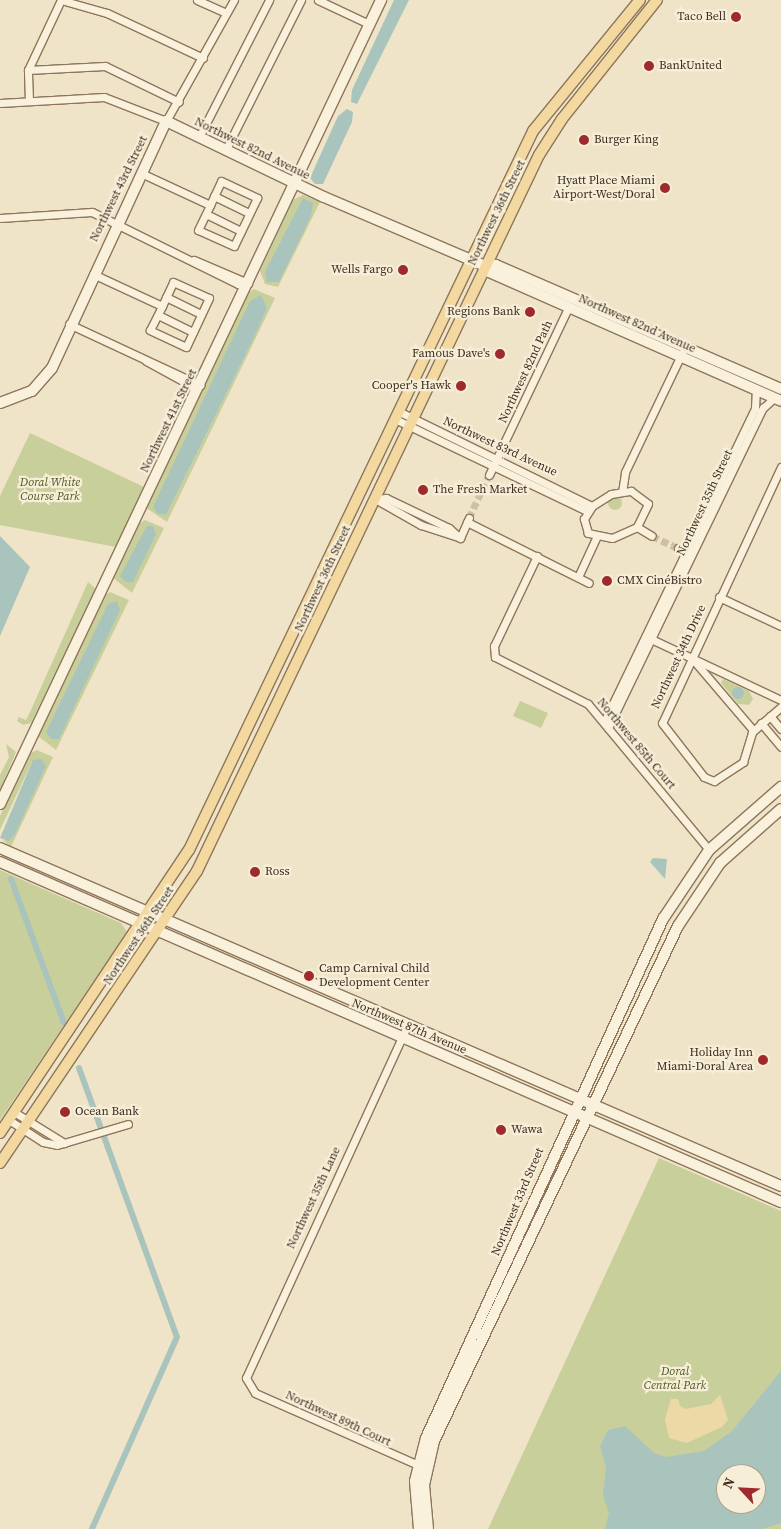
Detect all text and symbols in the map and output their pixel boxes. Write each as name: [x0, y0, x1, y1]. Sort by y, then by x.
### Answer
place label: Taco Bell: [677, 10, 726, 24]
marker: Taco Bell: [730, 11, 742, 23]
place label: BankUnited: [659, 59, 722, 73]
marker: BankUnited: [643, 60, 655, 72]
street label: Northwest 82nd Avenue: [192, 115, 312, 183]
place label: Burger King: [594, 133, 658, 147]
street label: Northwest 43rd Street: [87, 134, 151, 244]
marker: Burger King: [578, 134, 590, 146]
street label: Northwest 36th Street: [465, 158, 529, 268]
place label: Hyatt Place Miami Airport-West/Doral: [553, 174, 655, 202]
marker: Hyatt Place Miami Airport-West/Doral: [659, 182, 671, 194]
place label: Wells Fargo: [331, 263, 393, 277]
marker: Wells Fargo: [397, 264, 409, 276]
street label: Northwest 82nd Avenue: [576, 292, 698, 356]
place label: Regions Bank: [447, 305, 520, 319]
marker: Regions Bank: [524, 306, 536, 318]
street label: Northwest 82nd Path: [496, 318, 556, 426]
place label: Famous Dave's: [412, 347, 490, 361]
marker: Famous Dave's: [494, 348, 506, 360]
street label: Northwest 41st Street: [138, 367, 200, 475]
place label: Cooper's Hawk: [372, 379, 451, 393]
marker: Cooper's Hawk: [455, 380, 467, 392]
street label: Northwest 83rd Avenue: [441, 414, 559, 480]
street label: Northwest 35th Street: [674, 448, 736, 558]
park label: Doral White Course Park: [20, 476, 80, 504]
place label: The Fresh Market: [433, 483, 527, 497]
marker: The Fresh Market: [417, 484, 429, 496]
street label: Northwest 36th Street: [292, 524, 354, 634]
place label: CMX CinéBistro: [617, 574, 702, 588]
marker: CMX CinéBistro: [601, 575, 613, 587]
street label: Northwest 34th Drive: [649, 603, 709, 711]
street label: Northwest 85th Court: [594, 696, 678, 792]
place label: Ross: [265, 865, 290, 879]
marker: Ross: [249, 866, 261, 878]
street label: Northwest 36th Street: [101, 884, 177, 988]
place label: Camp Carnival Child Development Center: [319, 962, 429, 990]
marker: Camp Carnival Child Development Center: [303, 970, 315, 982]
street label: Northwest 87th Avenue: [349, 996, 469, 1058]
place label: Holiday Inn Miami-Doral Area: [657, 1046, 753, 1074]
marker: Holiday Inn Miami-Doral Area: [757, 1054, 769, 1066]
place label: Ocean Bank: [75, 1105, 139, 1119]
marker: Ocean Bank: [59, 1106, 71, 1118]
place label: Wawa: [511, 1123, 543, 1137]
marker: Wawa: [495, 1124, 507, 1136]
street label: Northwest 35th Lane: [284, 1145, 344, 1251]
street label: Northwest 33rd Street: [489, 1146, 547, 1258]
park label: Doral Central Park: [644, 1365, 706, 1393]
street label: Northwest 89th Court: [283, 1388, 393, 1450]
north arrow: [716, 1464, 766, 1514]
text: N: [717, 1474, 740, 1492]

